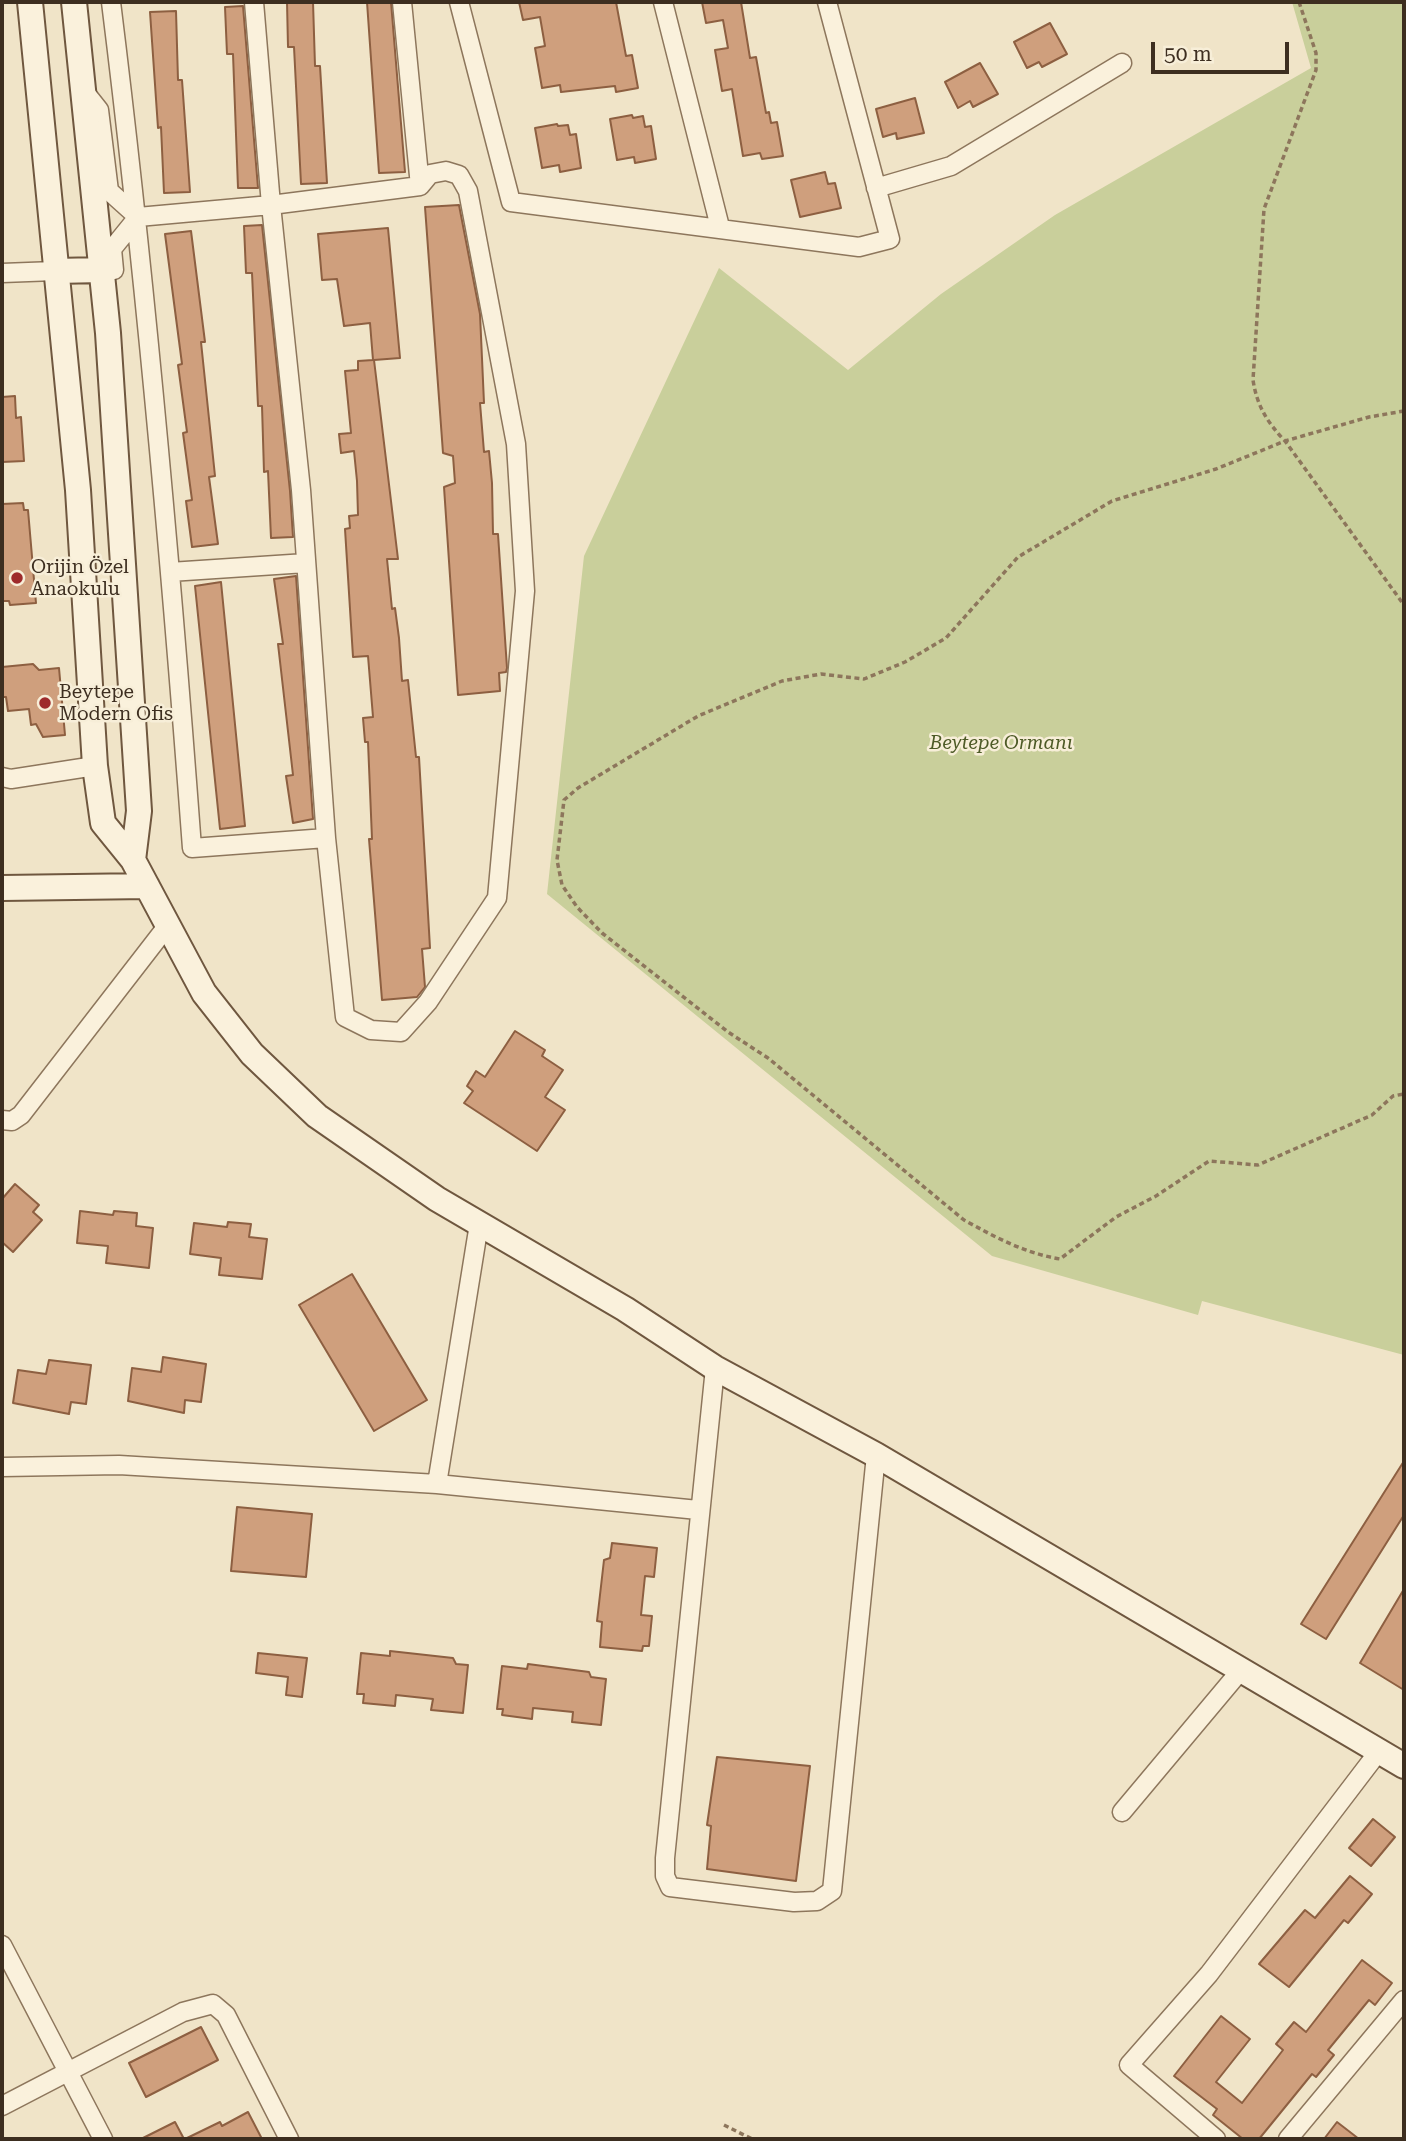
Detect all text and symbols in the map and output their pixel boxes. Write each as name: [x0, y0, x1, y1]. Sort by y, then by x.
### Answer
scale bar: [1154, 28, 1292, 72]
text: 50 m: [1164, 42, 1212, 66]
place label: Orijin Özel Anaokulu: [31, 556, 129, 600]
marker: Orijin Özel Anaokulu: [9, 570, 25, 586]
place label: Beytepe Modern Ofis: [59, 681, 173, 725]
marker: Beytepe Modern Ofis: [37, 695, 53, 711]
park label: Beytepe Ormanı: [929, 732, 1073, 754]

